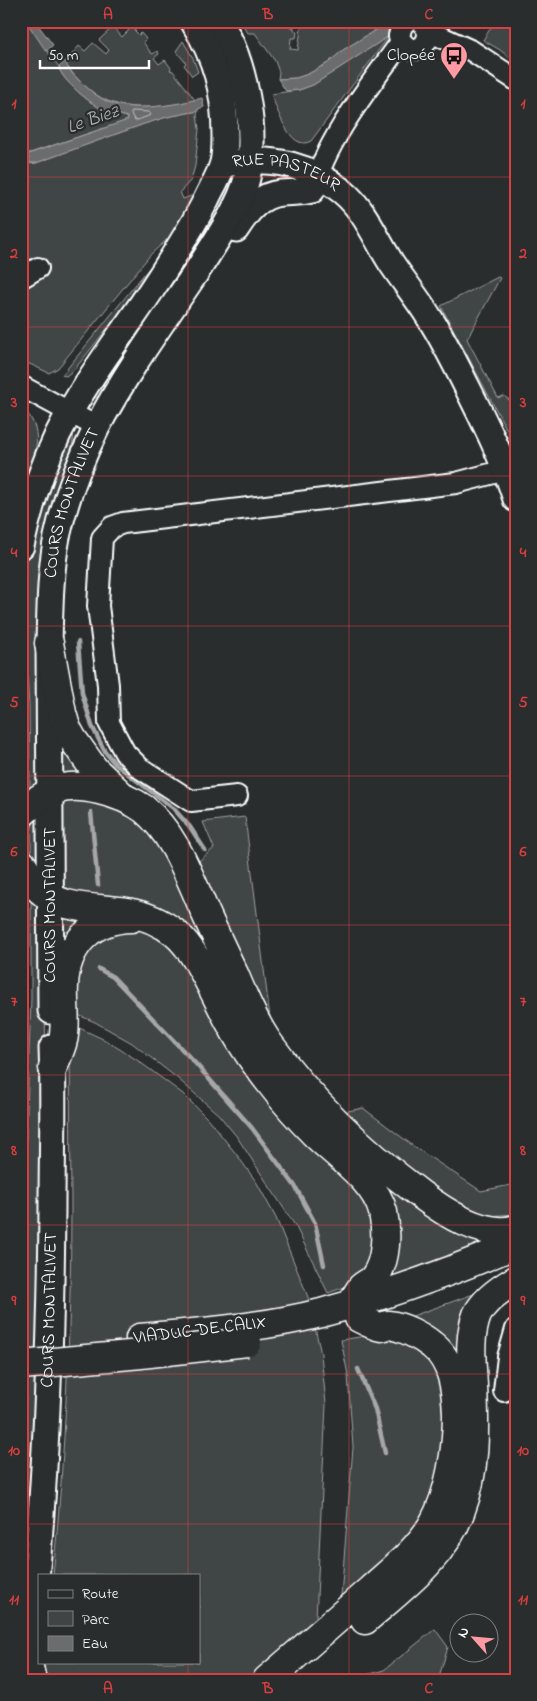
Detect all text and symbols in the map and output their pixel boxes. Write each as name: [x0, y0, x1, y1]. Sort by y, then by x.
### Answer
text: A: [103, 3, 113, 27]
text: B: [262, 3, 274, 27]
text: C: [425, 3, 434, 27]
scale bar: [40, 38, 149, 70]
bus stop icon: Clopée: [439, 41, 469, 80]
place label: Clopée: [387, 43, 436, 69]
text: 50 m: [48, 45, 79, 67]
text: 1: [11, 92, 17, 116]
text: 1: [520, 92, 526, 116]
water label: Le Biez: [64, 98, 123, 141]
street label: RUE PASTEUR: [230, 148, 345, 198]
text: 2: [9, 242, 18, 266]
text: 2: [518, 242, 527, 266]
text: 3: [10, 391, 18, 415]
text: 3: [519, 391, 527, 415]
street label: COURS MONTALIVET: [39, 424, 107, 579]
text: 4: [10, 541, 18, 565]
text: 4: [519, 541, 527, 565]
text: 5: [9, 691, 19, 715]
text: 5: [518, 691, 528, 715]
street label: COURS MONTALIVET: [38, 827, 64, 983]
text: 6: [9, 840, 18, 864]
text: 6: [518, 840, 527, 864]
text: 7: [11, 990, 18, 1014]
text: 7: [520, 990, 527, 1014]
text: 8: [10, 1139, 17, 1163]
text: 8: [519, 1139, 526, 1163]
street label: COURS MONTALIVET: [35, 1232, 65, 1388]
text: 9: [11, 1289, 17, 1313]
text: 9: [520, 1289, 526, 1313]
street label: VIADUC DE CALIX: [131, 1310, 268, 1352]
text: 10: [8, 1439, 20, 1463]
text: 10: [517, 1439, 529, 1463]
legend: [38, 1574, 200, 1664]
text: Route: [82, 1583, 119, 1605]
text: 11: [9, 1588, 20, 1612]
text: 11: [518, 1588, 529, 1612]
text: Parc: [82, 1609, 110, 1631]
north arrow: [450, 1614, 500, 1664]
text: N: [452, 1624, 475, 1642]
text: Eau: [82, 1633, 108, 1655]
text: A: [103, 1677, 113, 1701]
text: B: [262, 1677, 274, 1701]
text: C: [425, 1677, 434, 1701]

